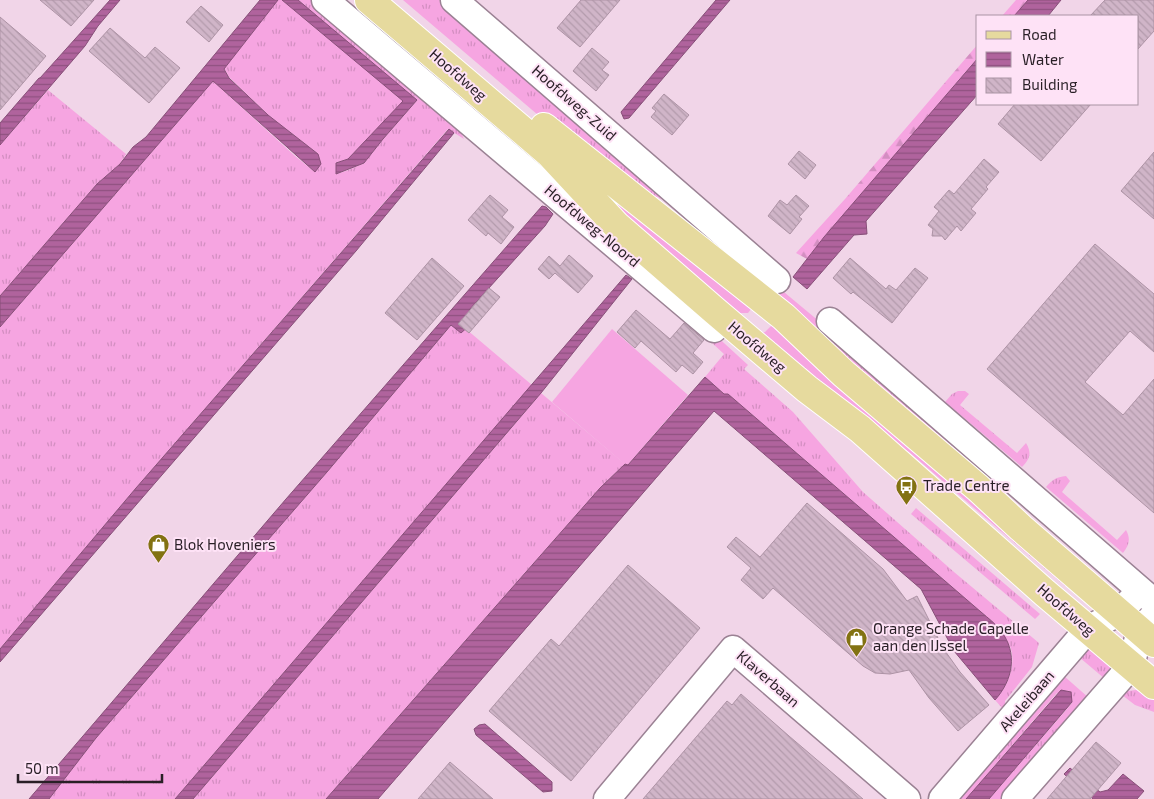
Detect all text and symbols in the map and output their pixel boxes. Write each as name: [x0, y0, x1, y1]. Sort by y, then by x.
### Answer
legend: [976, 15, 1139, 105]
text: Road: [1022, 25, 1057, 43]
street label: Hoofdweg: [426, 44, 491, 104]
text: Water: [1022, 50, 1064, 68]
street label: Hoofdweg-Zuid: [529, 61, 621, 144]
text: Building: [1022, 75, 1078, 93]
street label: Hoofdweg-Noord: [541, 180, 644, 270]
street label: Hoofdweg: [725, 317, 791, 376]
bus stop icon: Trade Centre: [895, 474, 919, 505]
place label: Trade Centre: [923, 476, 1009, 494]
shop icon: Blok Hoveniers: [146, 533, 170, 564]
place label: Blok Hoveniers: [174, 535, 276, 553]
street label: Hoofdweg: [1034, 579, 1099, 639]
place label: Orange Schade Capelle aan den IJssel: [873, 619, 1029, 654]
shop icon: Orange Schade Capelle aan den IJssel: [845, 626, 869, 657]
street label: Klaverbaan: [734, 646, 804, 710]
street label: Akeleibaan: [995, 666, 1058, 734]
scale bar: [18, 752, 161, 784]
text: 50 m: [25, 759, 59, 777]

